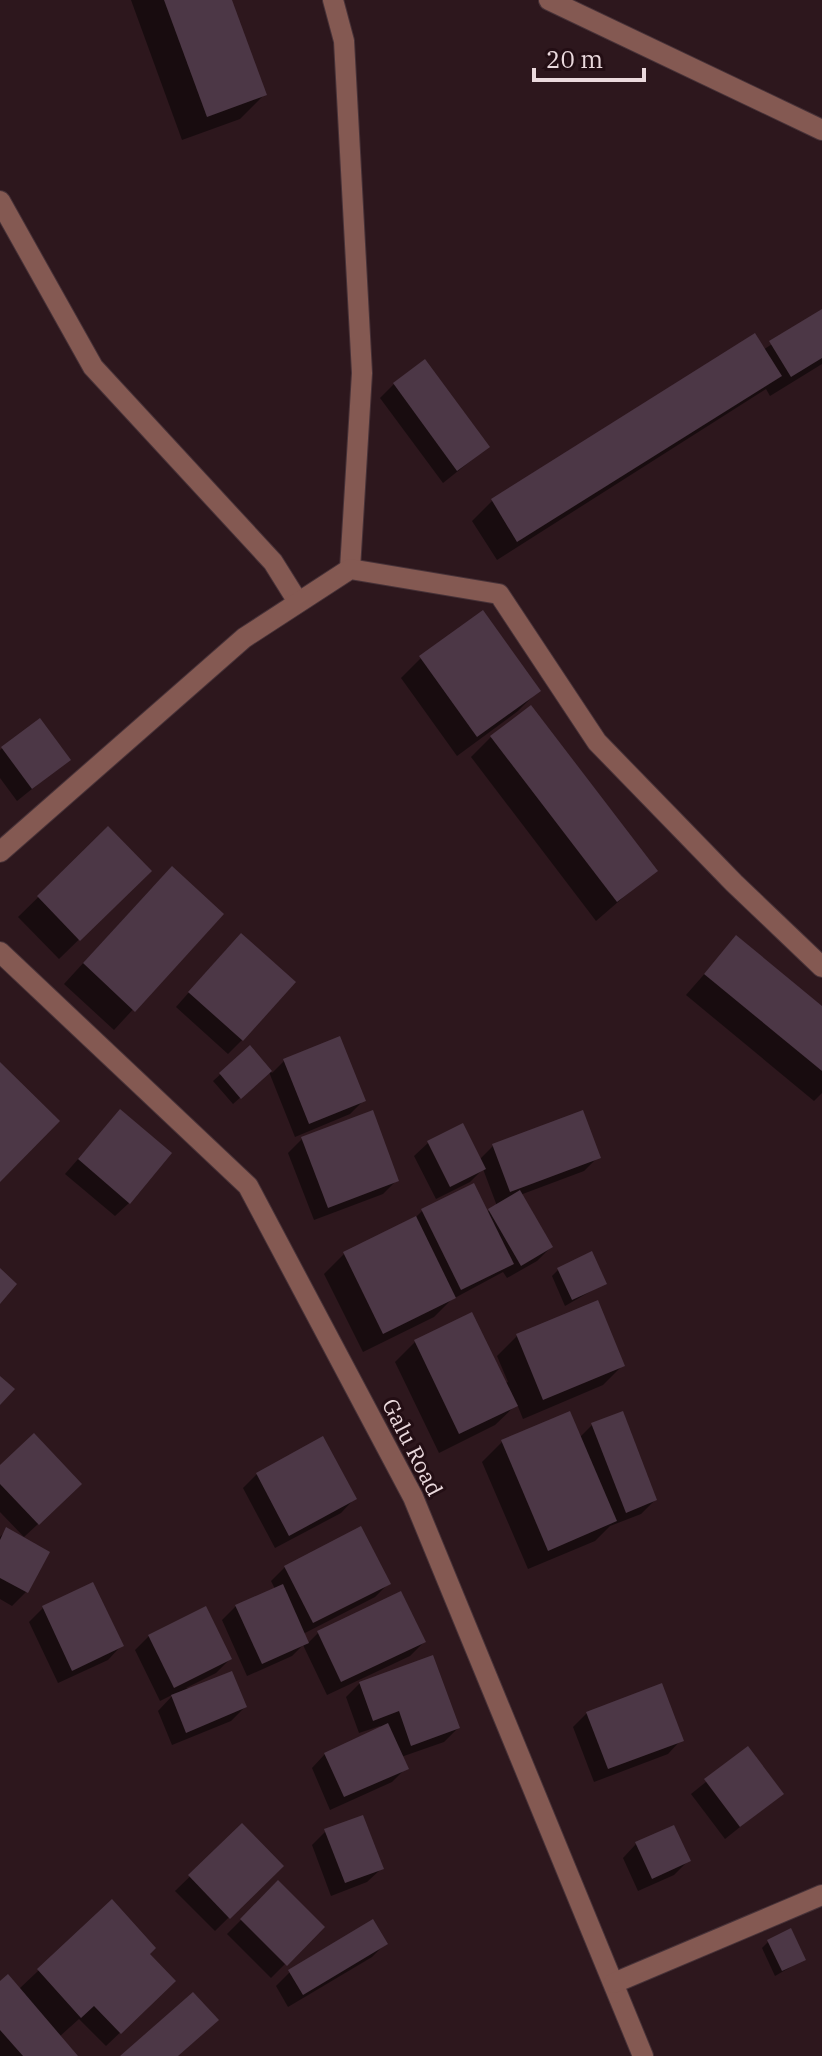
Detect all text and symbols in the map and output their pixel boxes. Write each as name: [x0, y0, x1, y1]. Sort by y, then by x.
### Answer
scale bar: [534, 32, 644, 82]
text: 20 m: [546, 43, 603, 75]
street label: Galu Road: [376, 1393, 450, 1501]

